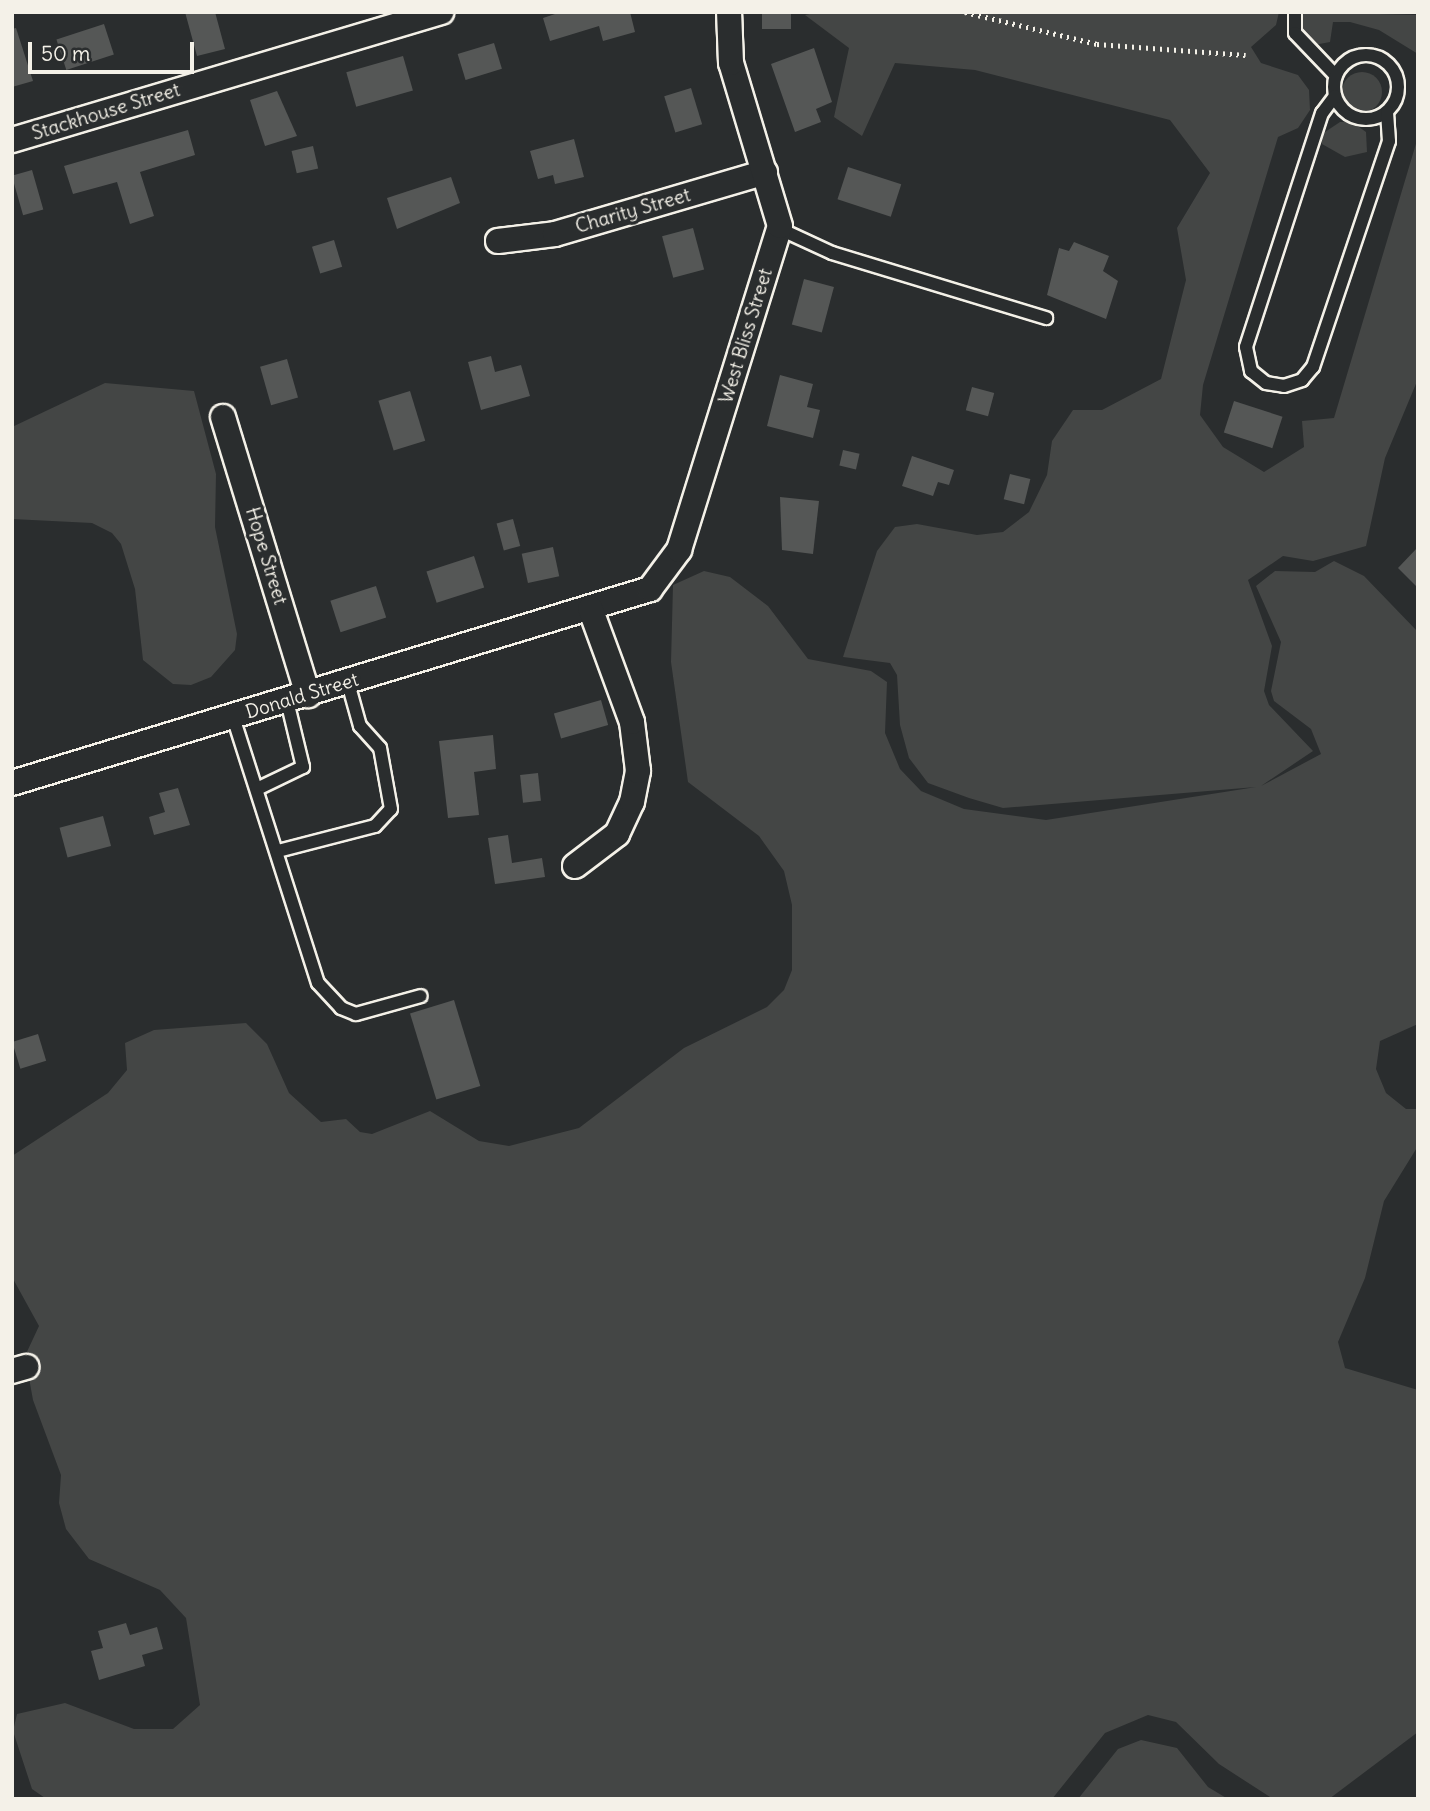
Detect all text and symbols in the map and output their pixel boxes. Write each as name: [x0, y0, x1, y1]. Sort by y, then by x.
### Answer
scale bar: [32, 28, 198, 72]
text: 50 m: [41, 40, 90, 67]
street label: Stackhouse Street: [29, 79, 183, 145]
street label: Charity Street: [573, 184, 693, 238]
street label: West Bliss Street: [715, 266, 777, 406]
street label: Hope Street: [240, 505, 292, 607]
street label: Donald Street: [243, 668, 361, 724]

